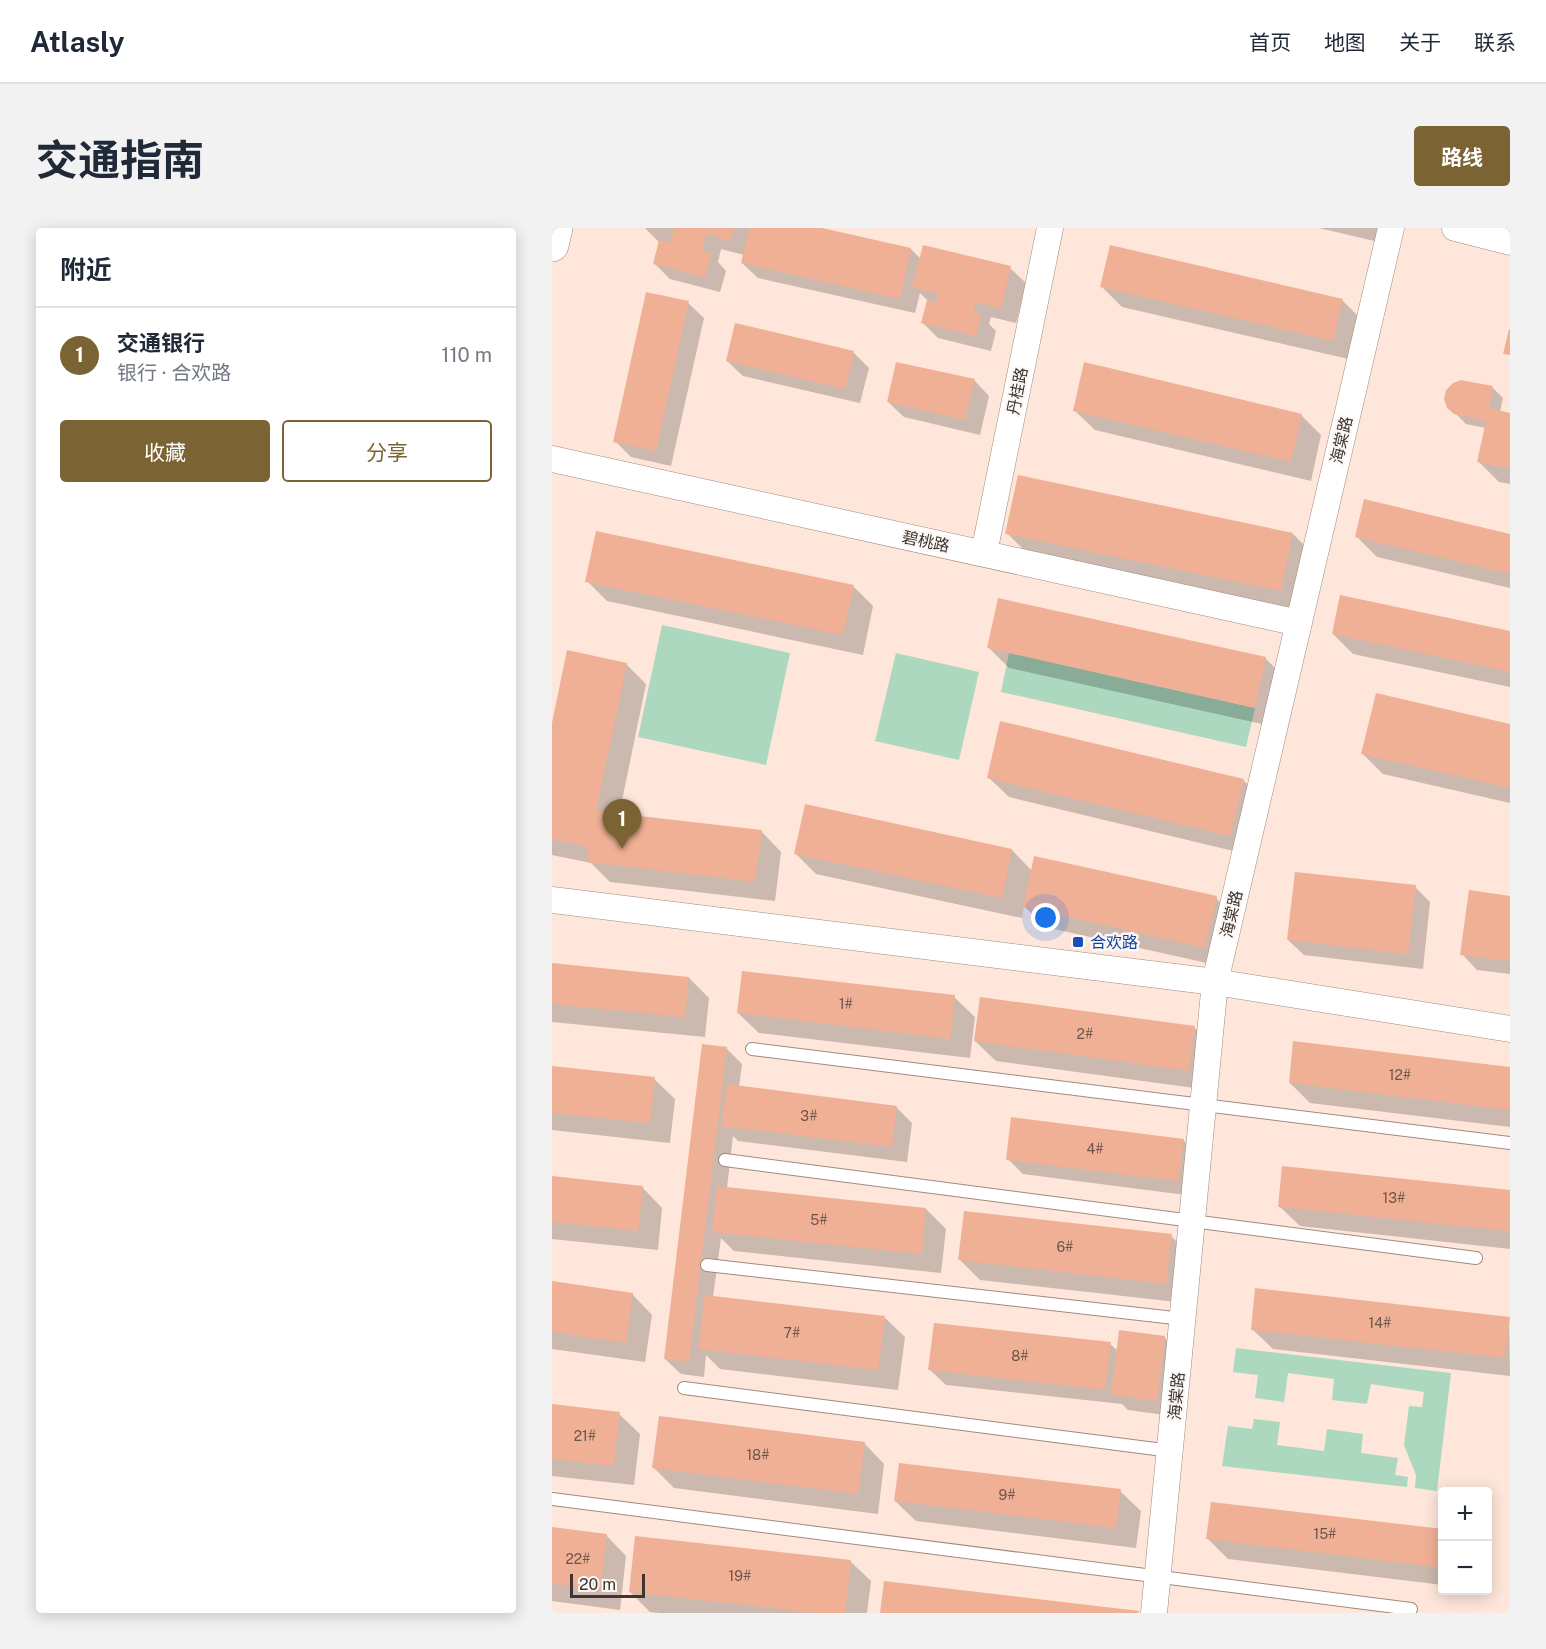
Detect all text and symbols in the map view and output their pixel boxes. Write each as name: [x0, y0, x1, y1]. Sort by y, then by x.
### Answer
text: Atlasly: [30, 25, 124, 58]
text: 首页: [1249, 30, 1291, 55]
text: 地图: [1324, 30, 1366, 55]
text: 关于: [1399, 30, 1441, 55]
text: 联系: [1474, 30, 1516, 55]
button: 路线: [1414, 126, 1510, 186]
text: 交通指南: [36, 135, 204, 184]
text: 附近: [60, 254, 112, 285]
text: 交通银行: [117, 330, 205, 356]
text: 1: [75, 343, 84, 367]
text: 110 m: [441, 343, 492, 367]
text: 银行 · 合欢路: [117, 361, 231, 385]
street label: 丹桂路: [1004, 366, 1031, 416]
street label: 海棠路: [1327, 415, 1356, 466]
button: 收藏: [60, 420, 270, 482]
button: 分享: [282, 420, 492, 482]
street label: 碧桃路: [900, 527, 951, 556]
pin: 1: [602, 800, 642, 849]
street label: 海棠路: [1217, 889, 1246, 940]
your location: [1031, 903, 1060, 932]
place label: 合欢路: [1090, 933, 1138, 952]
marker: 合欢路: [1071, 935, 1085, 949]
house number: 1#: [839, 996, 853, 1012]
house number: 2#: [1077, 1026, 1093, 1042]
house number: 12#: [1389, 1067, 1411, 1083]
house number: 3#: [800, 1108, 818, 1124]
house number: 4#: [1086, 1141, 1104, 1157]
house number: 13#: [1383, 1190, 1405, 1206]
house number: 5#: [810, 1212, 828, 1228]
house number: 6#: [1056, 1239, 1074, 1255]
house number: 14#: [1369, 1315, 1391, 1331]
house number: 7#: [784, 1325, 800, 1341]
house number: 8#: [1011, 1348, 1029, 1364]
street label: 海棠路: [1165, 1371, 1188, 1421]
house number: 21#: [574, 1428, 596, 1444]
house number: 18#: [746, 1447, 770, 1463]
house number: 9#: [998, 1487, 1016, 1503]
map controls: [1438, 1487, 1492, 1595]
button: +: [1438, 1487, 1492, 1541]
house number: 15#: [1313, 1526, 1337, 1542]
button: −: [1438, 1541, 1492, 1595]
house number: 22#: [565, 1551, 591, 1567]
house number: 19#: [729, 1568, 751, 1584]
scale bar: [570, 1571, 645, 1598]
text: 20 m: [579, 1575, 616, 1594]

